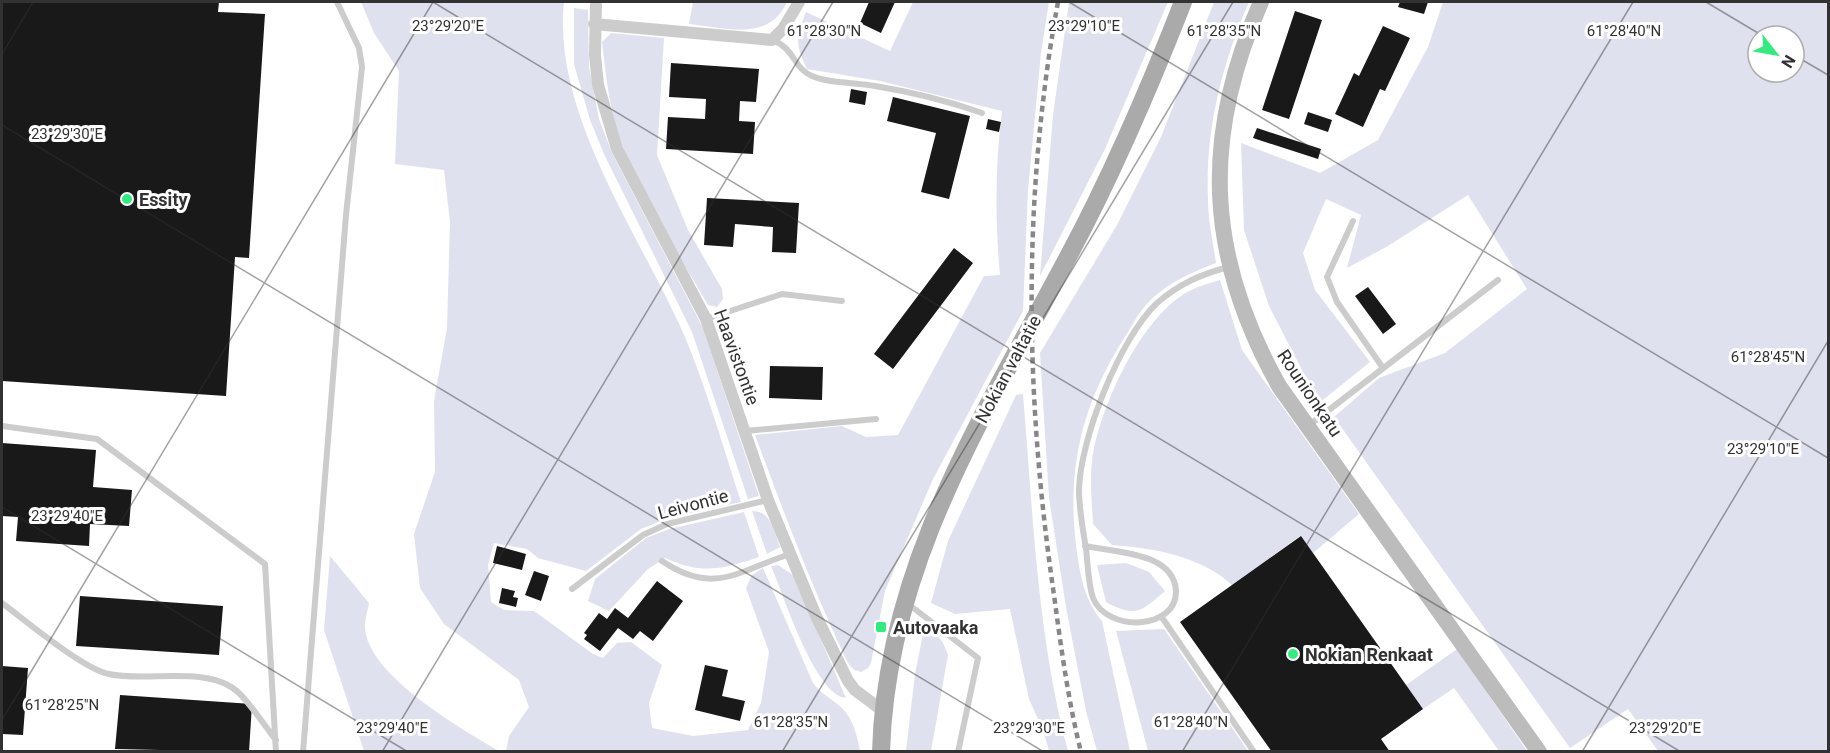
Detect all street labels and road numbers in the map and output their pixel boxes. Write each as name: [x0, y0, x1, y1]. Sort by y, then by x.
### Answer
street label: Haavistontie: [710, 306, 764, 408]
street label: Nokian valtatie: [971, 312, 1045, 426]
street label: Rounionkatu: [1273, 345, 1347, 441]
street label: Leivontie: [655, 485, 731, 523]

